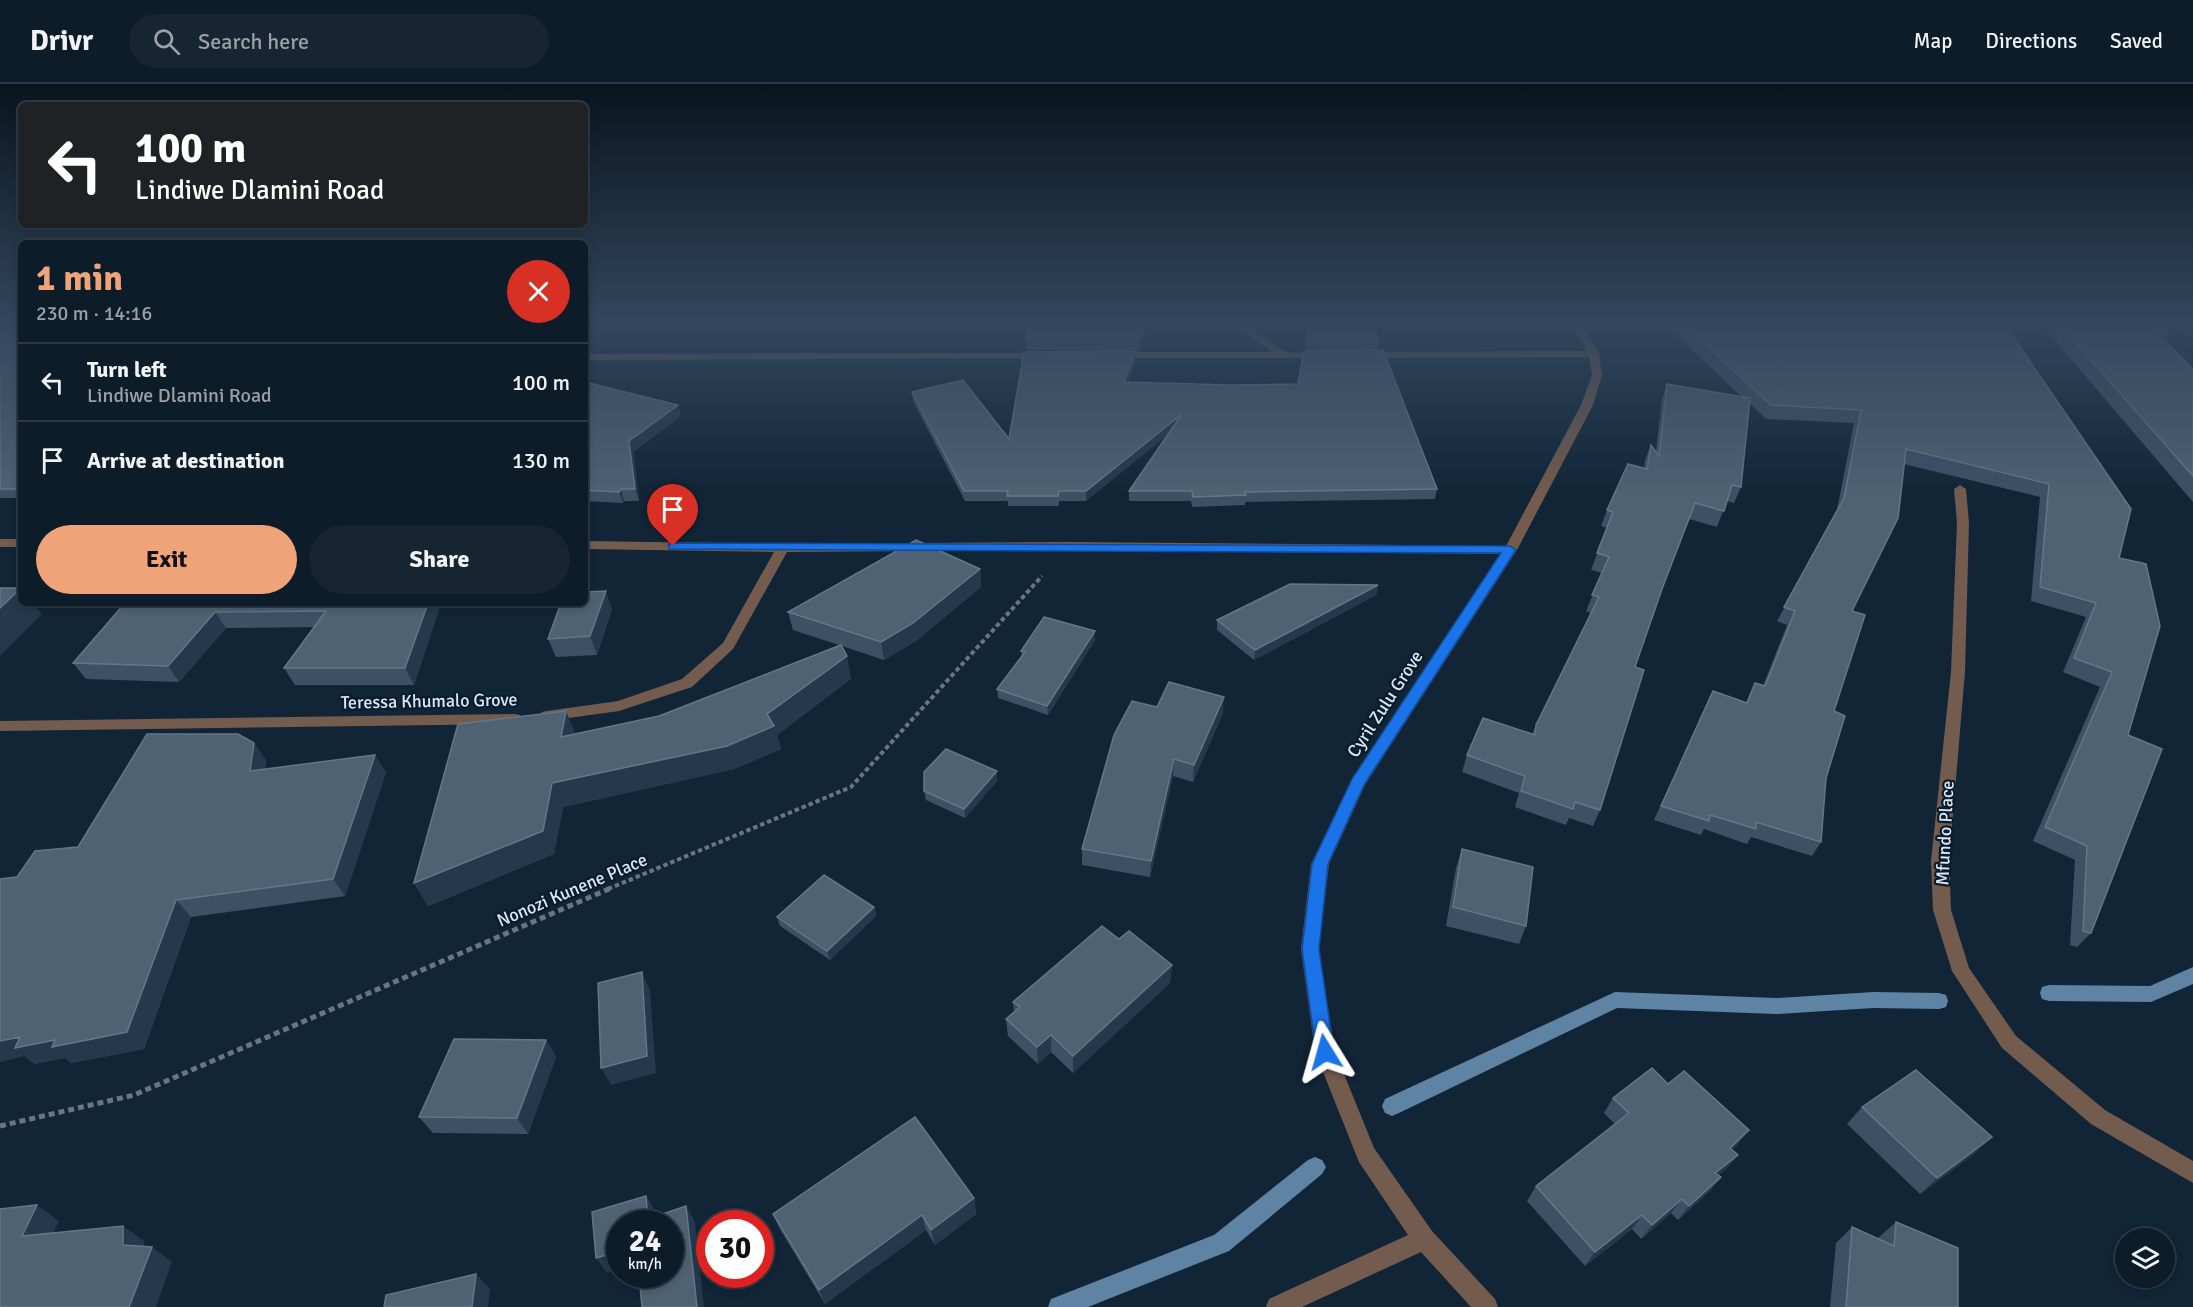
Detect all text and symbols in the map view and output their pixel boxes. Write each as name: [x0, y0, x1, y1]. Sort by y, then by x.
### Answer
search box: [129, 14, 549, 68]
text: Drivr: [30, 24, 93, 58]
icon: search: [150, 25, 183, 58]
text: Search here: [198, 28, 309, 55]
text: Map: [1914, 28, 1952, 54]
text: Directions: [1985, 28, 2077, 54]
text: Saved: [2110, 28, 2163, 54]
text: 100 m: [135, 123, 246, 174]
icon: left: [36, 126, 114, 204]
text: Lindiwe Dlamini Road: [135, 174, 384, 207]
text: 1 min: [36, 256, 123, 301]
button: close: [507, 260, 570, 323]
text: 230 m · 14:16: [36, 301, 152, 326]
text: Turn left: [87, 356, 167, 383]
icon: left: [36, 366, 69, 399]
text: 100 m: [512, 369, 570, 396]
text: Lindiwe Dlamini Road: [87, 383, 272, 408]
icon: arrive: [36, 444, 69, 477]
text: Arrive at destination: [87, 447, 284, 474]
text: 130 m: [512, 447, 570, 474]
pin: [647, 484, 698, 546]
icon: arrive: [656, 493, 689, 526]
button: Exit: [36, 525, 297, 594]
button: Share: [309, 525, 570, 594]
street label: Cyril Zulu Grove: [1342, 647, 1428, 761]
street label: Teressa Khumalo Grove: [340, 688, 518, 714]
street label: Mfundo Place: [1931, 780, 1959, 886]
street label: Nonozi Kunene Place: [494, 848, 650, 932]
position arrow: [1293, 1020, 1357, 1084]
speed limit sign: 30: [696, 1210, 774, 1288]
text: 24: [629, 1223, 661, 1260]
map controls: [2115, 1228, 2175, 1288]
button: layers: [2115, 1228, 2175, 1288]
text: km/h: [628, 1255, 662, 1273]

